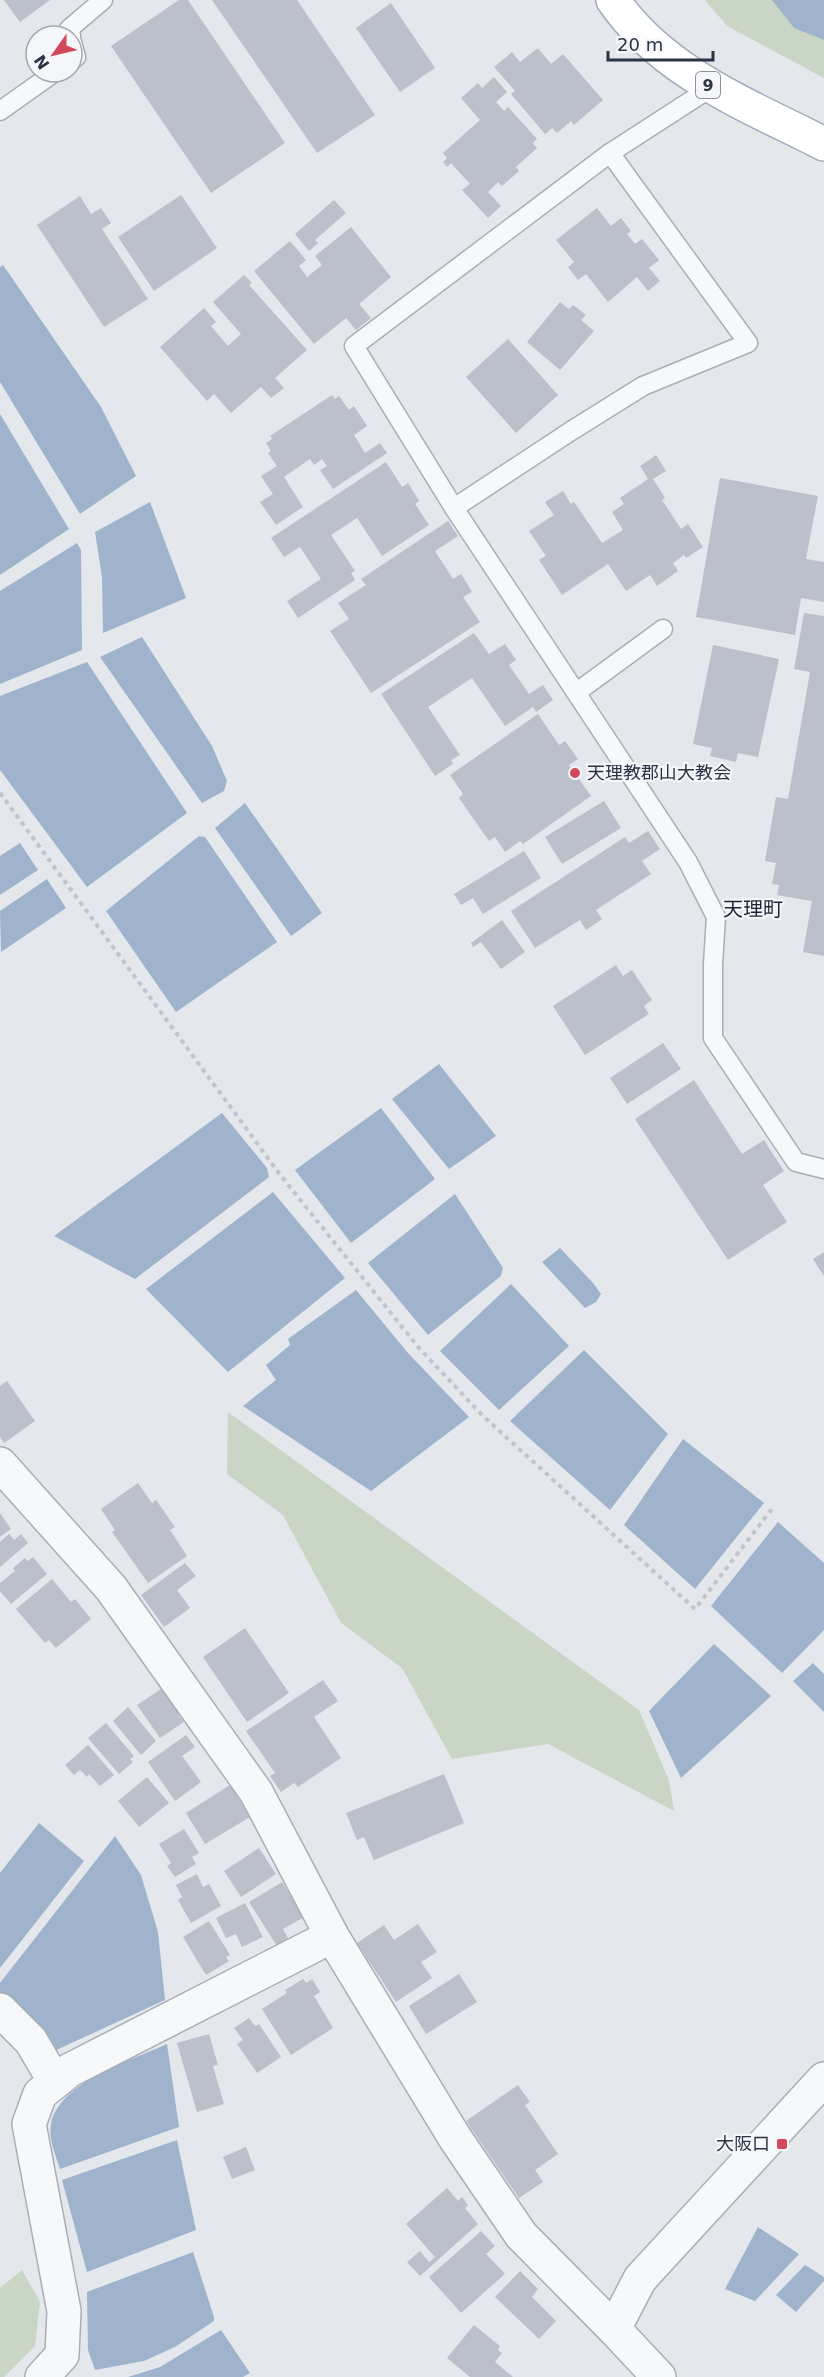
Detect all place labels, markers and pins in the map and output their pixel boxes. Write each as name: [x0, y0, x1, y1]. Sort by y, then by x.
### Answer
place label: 天理教郡山大教会: [587, 762, 731, 783]
marker: 天理教郡山大教会: [568, 766, 582, 780]
place label: 大阪口: [716, 2133, 770, 2154]
marker: 大阪口: [775, 2137, 789, 2151]

